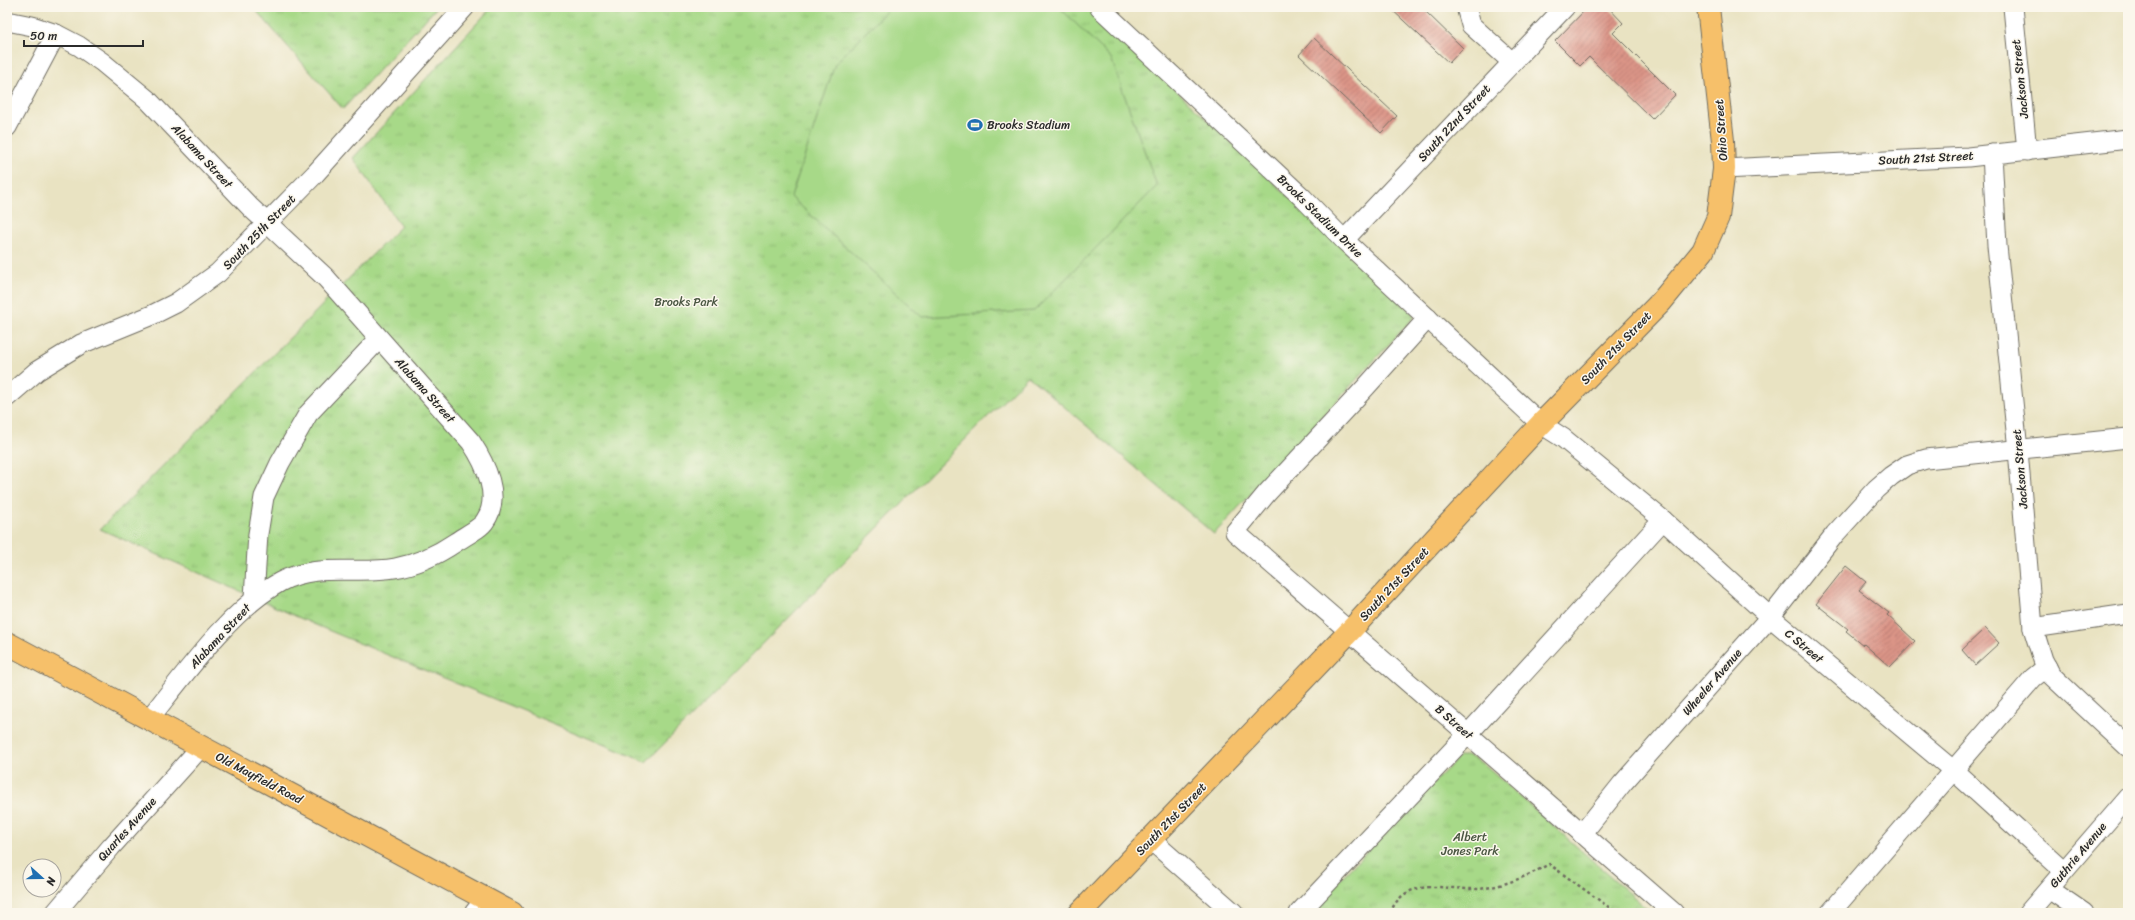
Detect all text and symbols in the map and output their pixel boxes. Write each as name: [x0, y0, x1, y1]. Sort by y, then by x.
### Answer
scale bar: [24, 22, 143, 48]
text: 50 m: [30, 25, 57, 47]
street label: Jackson Street: [2005, 38, 2035, 121]
street label: South 22nd Street: [1412, 79, 1496, 167]
street label: Ohio Street: [1708, 99, 1734, 161]
place label: Brooks Stadium: [987, 114, 1070, 136]
sports icon: Brooks Stadium: [966, 116, 984, 134]
street label: Alabama Street: [165, 117, 239, 195]
street label: South 21st Street: [1878, 145, 1974, 171]
street label: Brooks Stadium Drive: [1272, 169, 1368, 263]
street label: South 25th Street: [217, 189, 301, 275]
park label: Brooks Park: [654, 291, 718, 313]
street label: South 21st Street: [1575, 306, 1657, 390]
street label: Alabama Street: [388, 351, 462, 429]
street label: Jackson Street: [2006, 428, 2035, 511]
street label: South 21st Street: [1353, 542, 1435, 626]
street label: Alabama Street: [183, 597, 257, 675]
street label: C Street: [1780, 623, 1829, 670]
street label: Wheeler Avenue: [1676, 643, 1748, 721]
street label: B Street: [1430, 699, 1479, 746]
street label: Old Mayfield Road: [211, 746, 307, 811]
street label: South 21st Street: [1130, 777, 1212, 861]
street label: Quarles Avenue: [92, 791, 162, 866]
street label: Guthrie Avenue: [2044, 817, 2113, 893]
park label: Albert Jones Park: [1440, 826, 1499, 862]
north arrow: [22, 858, 62, 898]
text: N: [40, 874, 61, 889]

